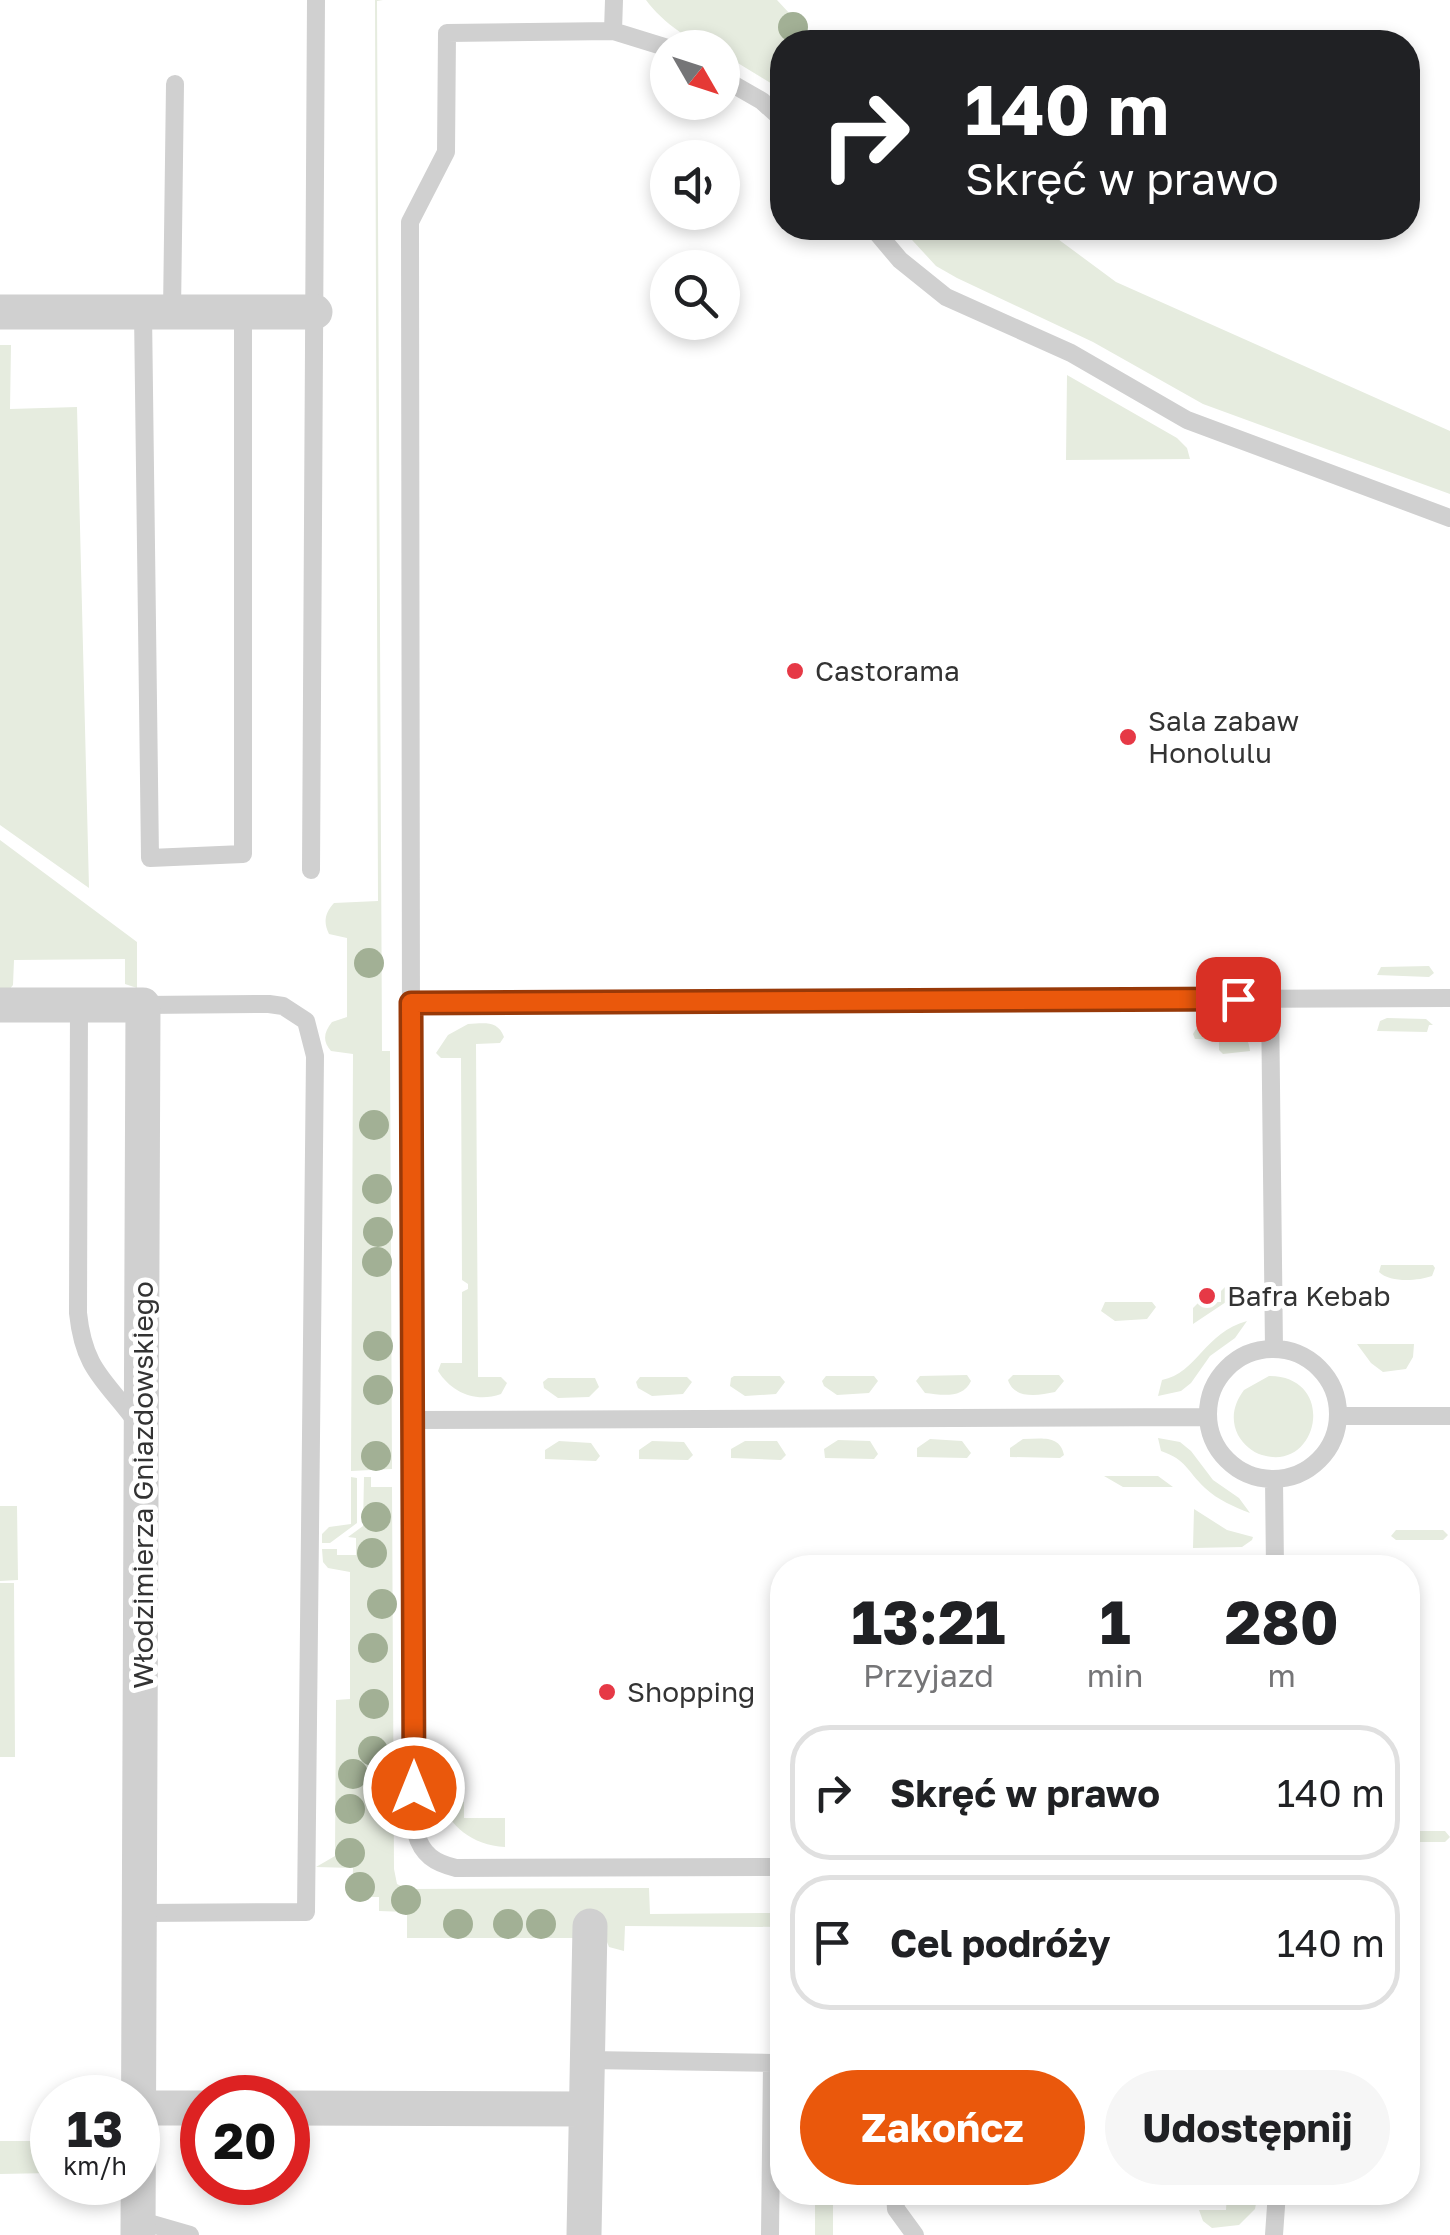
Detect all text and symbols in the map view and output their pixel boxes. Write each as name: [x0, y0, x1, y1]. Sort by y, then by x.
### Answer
north arrow: [650, 30, 740, 120]
map controls: [650, 30, 740, 340]
text: 140 m: [965, 66, 1169, 150]
icon: right: [800, 70, 930, 200]
button: sound: [650, 140, 740, 230]
text: Skręć w prawo: [965, 151, 1279, 205]
button: search: [650, 250, 740, 340]
place label: Castorama: [815, 654, 960, 687]
marker: Castorama: [784, 660, 806, 682]
place label: Sala zabaw Honolulu: [1148, 704, 1299, 769]
marker: Sala zabaw Honolulu: [1117, 726, 1139, 748]
pin: [1196, 957, 1281, 1042]
icon: arrive: [1211, 972, 1266, 1027]
place label: Bafra Kebab: [1227, 1279, 1391, 1312]
street label: Włodzimierza Gniazdowskiego: [126, 1281, 159, 1689]
marker: Bafra Kebab: [1196, 1285, 1218, 1307]
text: 13:21: [851, 1585, 1006, 1657]
text: 1: [1100, 1585, 1131, 1657]
text: 280: [1225, 1585, 1339, 1657]
text: Przyjazd: [863, 1656, 994, 1694]
text: min: [1087, 1656, 1143, 1694]
text: m: [1268, 1656, 1296, 1694]
place label: Shopping: [627, 1675, 755, 1708]
marker: Shopping: [596, 1681, 618, 1703]
position arrow: [362, 1736, 466, 1840]
icon: right: [805, 1765, 860, 1820]
text: Skręć w prawo: [890, 1770, 1160, 1815]
text: 140 m: [1277, 1770, 1385, 1815]
icon: arrive: [805, 1915, 860, 1970]
text: Cel podróży: [890, 1920, 1111, 1965]
text: 140 m: [1277, 1920, 1385, 1965]
button: Zakończ: [800, 2070, 1085, 2185]
button: Udostępnij: [1105, 2070, 1390, 2185]
speed limit sign: 20: [180, 2075, 310, 2205]
text: 13: [67, 2098, 123, 2158]
text: km/h: [63, 2150, 127, 2181]

